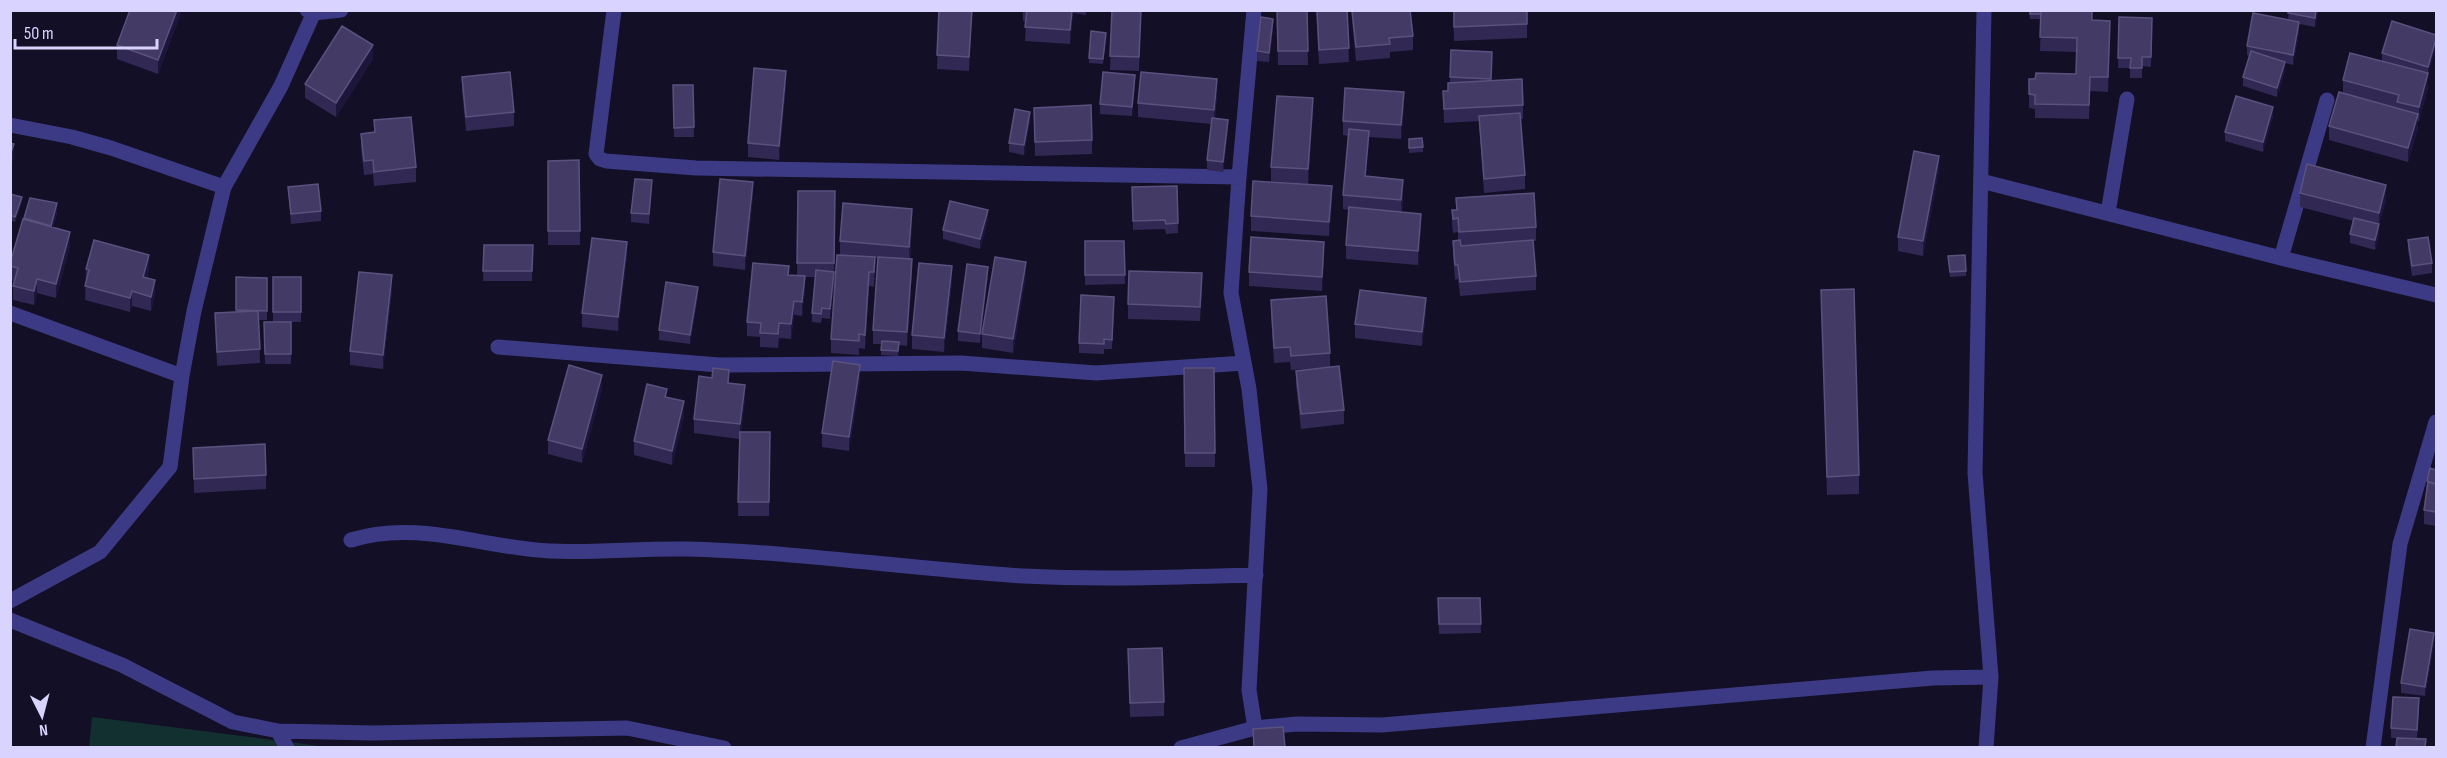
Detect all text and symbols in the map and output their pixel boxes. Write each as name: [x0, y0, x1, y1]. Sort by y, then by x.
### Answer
scale bar: [15, 12, 158, 50]
text: 50 m: [24, 23, 54, 44]
north arrow: [12, 686, 72, 746]
text: N: [38, 720, 49, 739]

